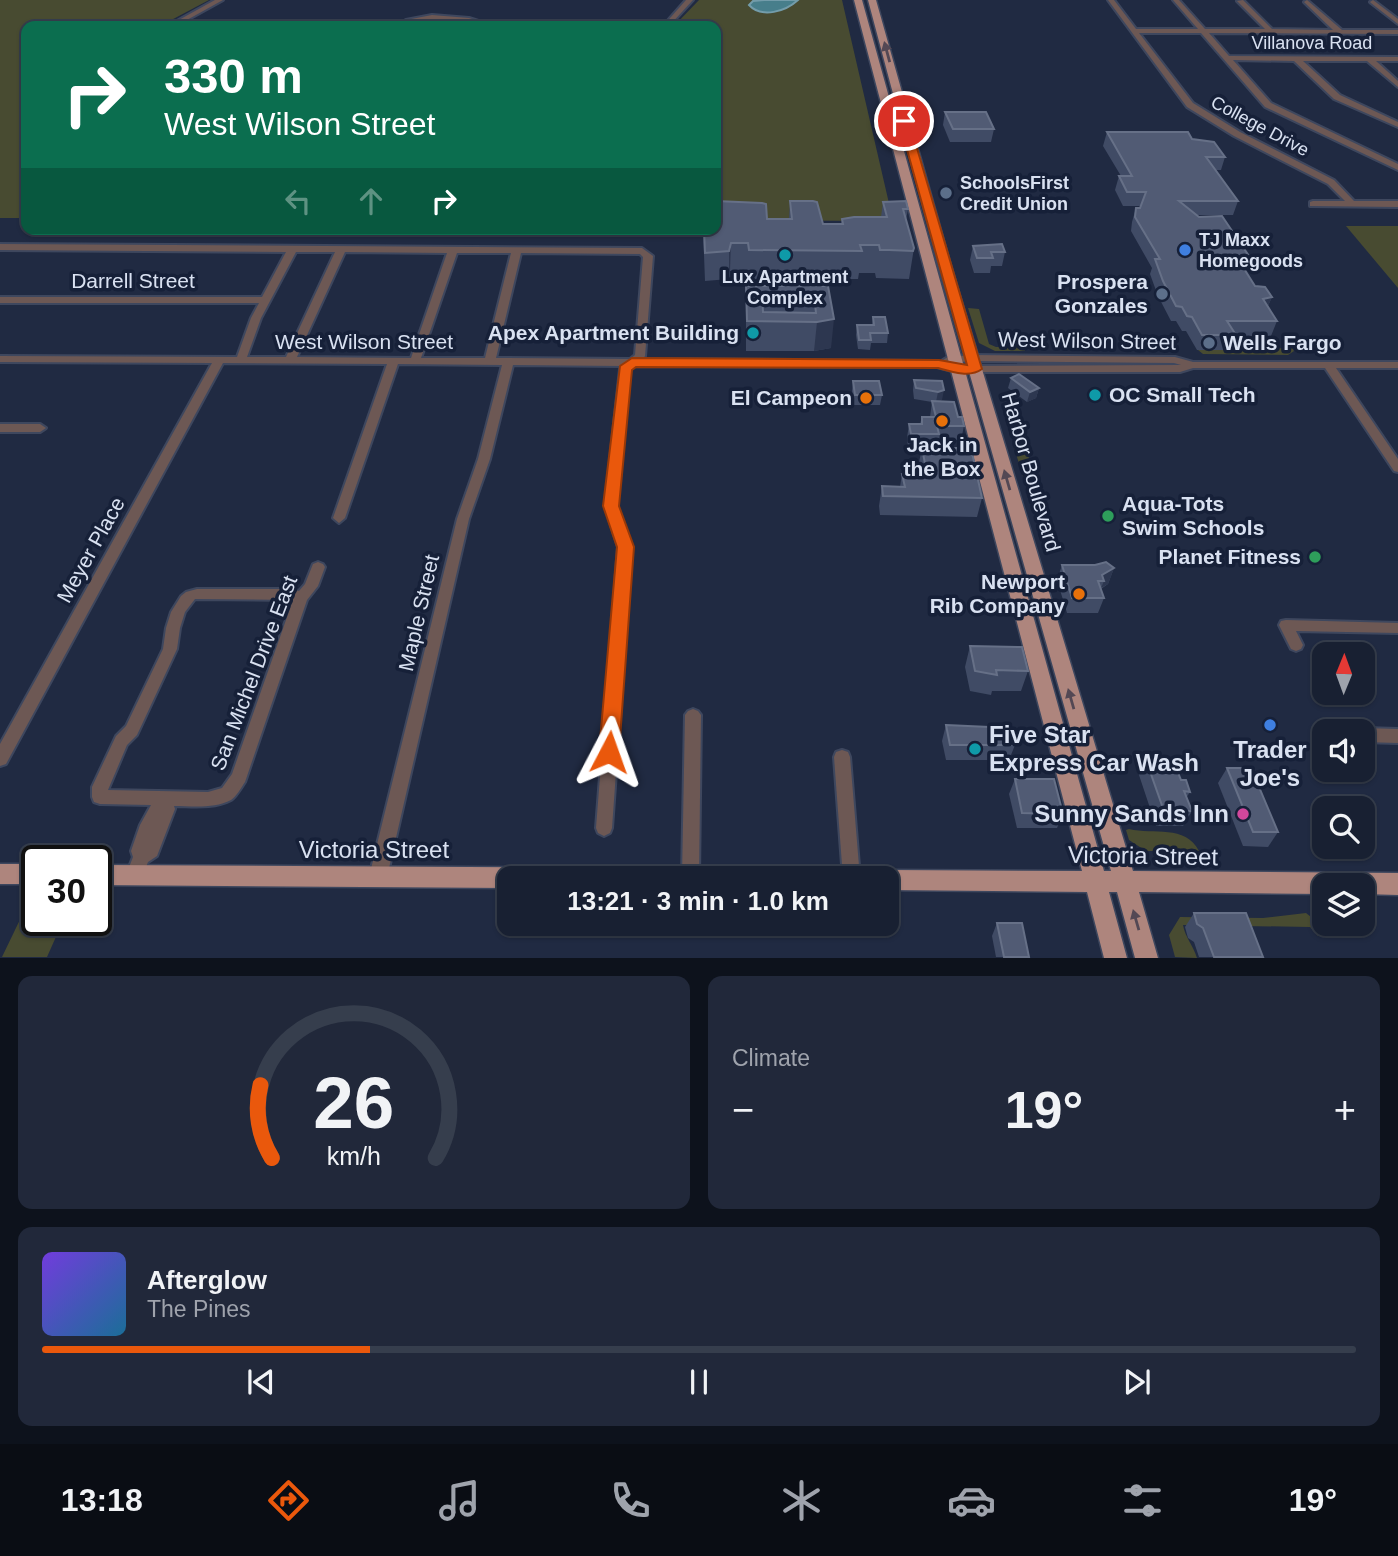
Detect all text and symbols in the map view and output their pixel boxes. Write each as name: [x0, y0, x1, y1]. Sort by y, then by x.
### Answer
street label: Villanova Road: [1252, 33, 1372, 53]
one-way arrow: [882, 41, 892, 62]
icon: right: [49, 49, 140, 140]
text: 330 m: [164, 49, 303, 103]
pin: [874, 91, 934, 151]
street label: College Drive: [1208, 92, 1312, 160]
icon: arrive: [885, 102, 923, 140]
text: West Wilson Street: [164, 106, 435, 142]
place label: SchoolsFirst Credit Union: [960, 173, 1069, 214]
icon: left: [279, 182, 317, 220]
icon: ahead: [352, 182, 390, 220]
icon: right: [425, 182, 463, 220]
marker: SchoolsFirst Credit Union: [938, 185, 954, 201]
place label: TJ Maxx Homegoods: [1199, 230, 1303, 271]
marker: TJ Maxx Homegoods: [1177, 242, 1193, 258]
marker: Lux Apartment Complex: [777, 247, 793, 263]
place label: Lux Apartment Complex: [722, 267, 848, 308]
street label: Darrell Street: [71, 269, 195, 292]
place label: Prospera Gonzales: [1055, 270, 1148, 317]
marker: Prospera Gonzales: [1154, 286, 1170, 302]
place label: Apex Apartment Building: [488, 321, 739, 344]
marker: Apex Apartment Building: [745, 325, 761, 341]
street label: West Wilson Street: [998, 327, 1176, 354]
street label: West Wilson Street: [275, 330, 453, 353]
place label: Wells Fargo: [1223, 331, 1342, 354]
marker: Wells Fargo: [1201, 335, 1217, 351]
place label: OC Small Tech: [1109, 383, 1256, 406]
place label: El Campeon: [731, 386, 852, 409]
marker: OC Small Tech: [1087, 387, 1103, 403]
marker: El Campeon: [858, 390, 874, 406]
street label: Harbor Boulevard: [998, 390, 1065, 554]
marker: Jack in the Box: [934, 413, 950, 429]
place label: Jack in the Box: [903, 433, 981, 480]
one-way arrow: [1002, 469, 1012, 490]
place label: Aqua-Tots Swim Schools: [1122, 492, 1264, 539]
street label: Meyer Place: [52, 493, 129, 606]
marker: Aqua-Tots Swim Schools: [1100, 508, 1116, 524]
place label: Planet Fitness: [1159, 545, 1301, 568]
marker: Planet Fitness: [1307, 549, 1323, 565]
street label: Maple Street: [394, 552, 443, 673]
place label: Newport Rib Company: [930, 570, 1065, 617]
street label: San Michel Drive East: [206, 572, 301, 773]
marker: Newport Rib Company: [1071, 586, 1087, 602]
north arrow: [1312, 642, 1376, 705]
map controls: [1312, 642, 1375, 936]
one-way arrow: [1066, 688, 1076, 709]
position arrow: [572, 715, 646, 789]
marker: Trader Joe's: [1262, 717, 1278, 733]
button: sound: [1312, 719, 1375, 782]
place label: Five Star Express Car Wash: [989, 721, 1199, 776]
place label: Trader Joe's: [1233, 736, 1307, 791]
marker: Five Star Express Car Wash: [967, 741, 983, 757]
button: search: [1312, 796, 1375, 859]
place label: Sunny Sands Inn: [1034, 800, 1229, 827]
marker: Sunny Sands Inn: [1235, 806, 1251, 822]
street label: Victoria Street: [299, 836, 449, 863]
street label: Victoria Street: [1068, 841, 1219, 870]
speed limit sign: 30: [21, 845, 112, 936]
button: layers: [1312, 873, 1375, 936]
text: 13:21 · 3 min · 1.0 km: [567, 886, 829, 916]
one-way arrow: [1130, 909, 1140, 930]
text: Climate: [732, 1045, 810, 1071]
text: 26: [314, 1063, 394, 1144]
text: 19°: [1005, 1081, 1083, 1139]
text: −: [732, 1089, 754, 1131]
text: +: [1334, 1089, 1356, 1131]
text: km/h: [327, 1142, 381, 1170]
text: Afterglow: [147, 1265, 267, 1295]
text: The Pines: [147, 1296, 251, 1322]
icon: previous: [242, 1363, 280, 1401]
icon: pause: [680, 1363, 718, 1401]
icon: next: [1118, 1363, 1156, 1401]
icon: directions: [264, 1476, 313, 1525]
icon: music: [435, 1476, 484, 1525]
icon: phone: [606, 1476, 655, 1525]
icon: climate: [777, 1476, 826, 1525]
icon: car: [947, 1476, 996, 1525]
icon: filters: [1118, 1476, 1167, 1525]
text: 13:18: [61, 1482, 143, 1518]
text: 19°: [1289, 1482, 1337, 1518]

